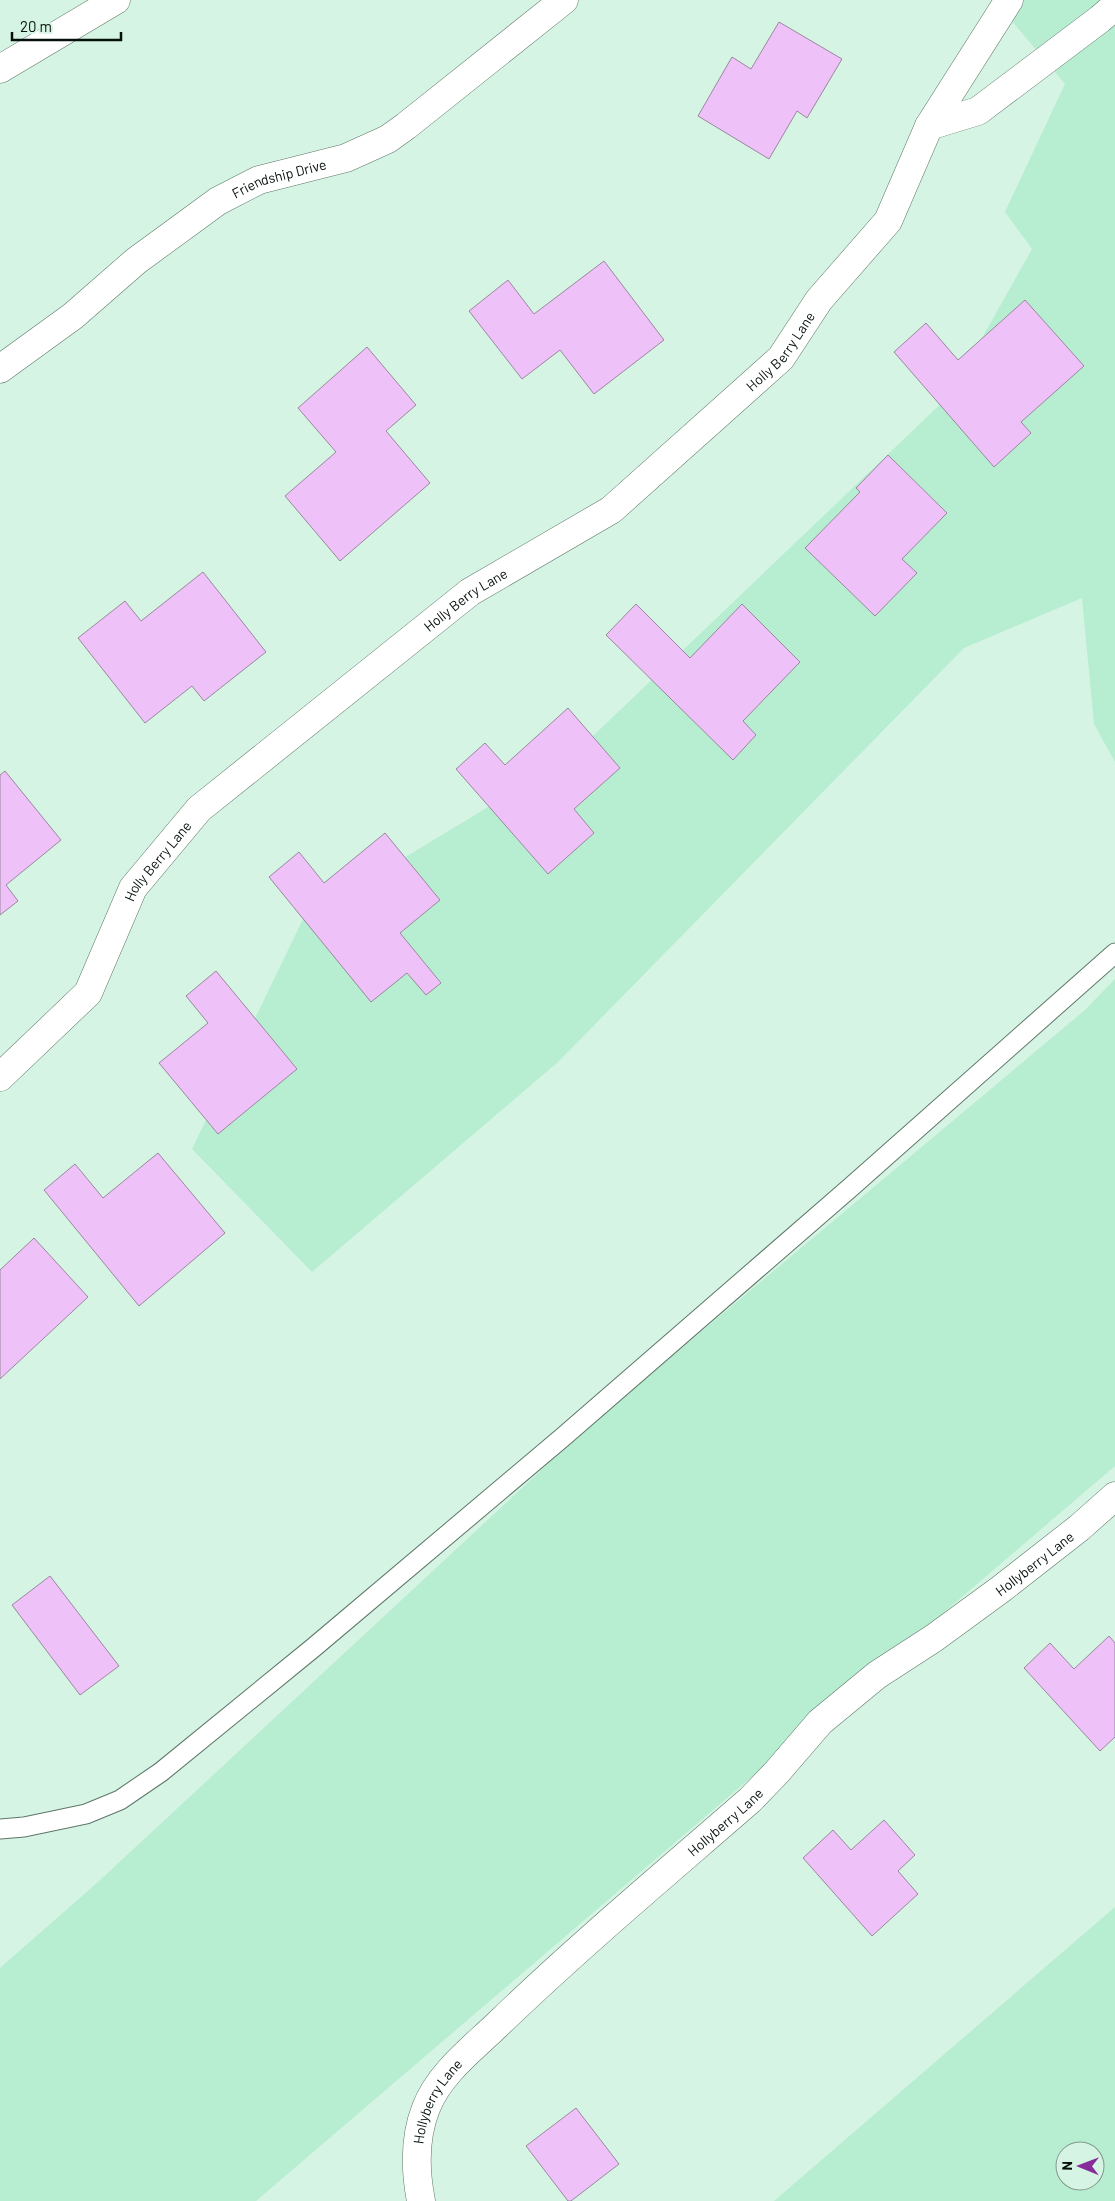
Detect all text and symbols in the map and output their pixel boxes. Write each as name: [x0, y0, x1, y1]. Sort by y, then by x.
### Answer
scale bar: [12, 10, 121, 42]
text: 20 m: [20, 17, 52, 35]
street label: Friendship Drive: [229, 155, 328, 201]
street label: Holly Berry Lane: [742, 308, 818, 394]
street label: Holly Berry Lane: [420, 564, 510, 634]
street label: Holly Berry Lane: [120, 817, 194, 904]
street label: Hollyberry Lane: [992, 1527, 1077, 1599]
street label: Hollyberry Lane: [684, 1784, 766, 1859]
street label: Hollyberry Lane: [409, 2055, 465, 2145]
north arrow: [1055, 2141, 1105, 2191]
text: N: [1058, 2161, 1075, 2171]

